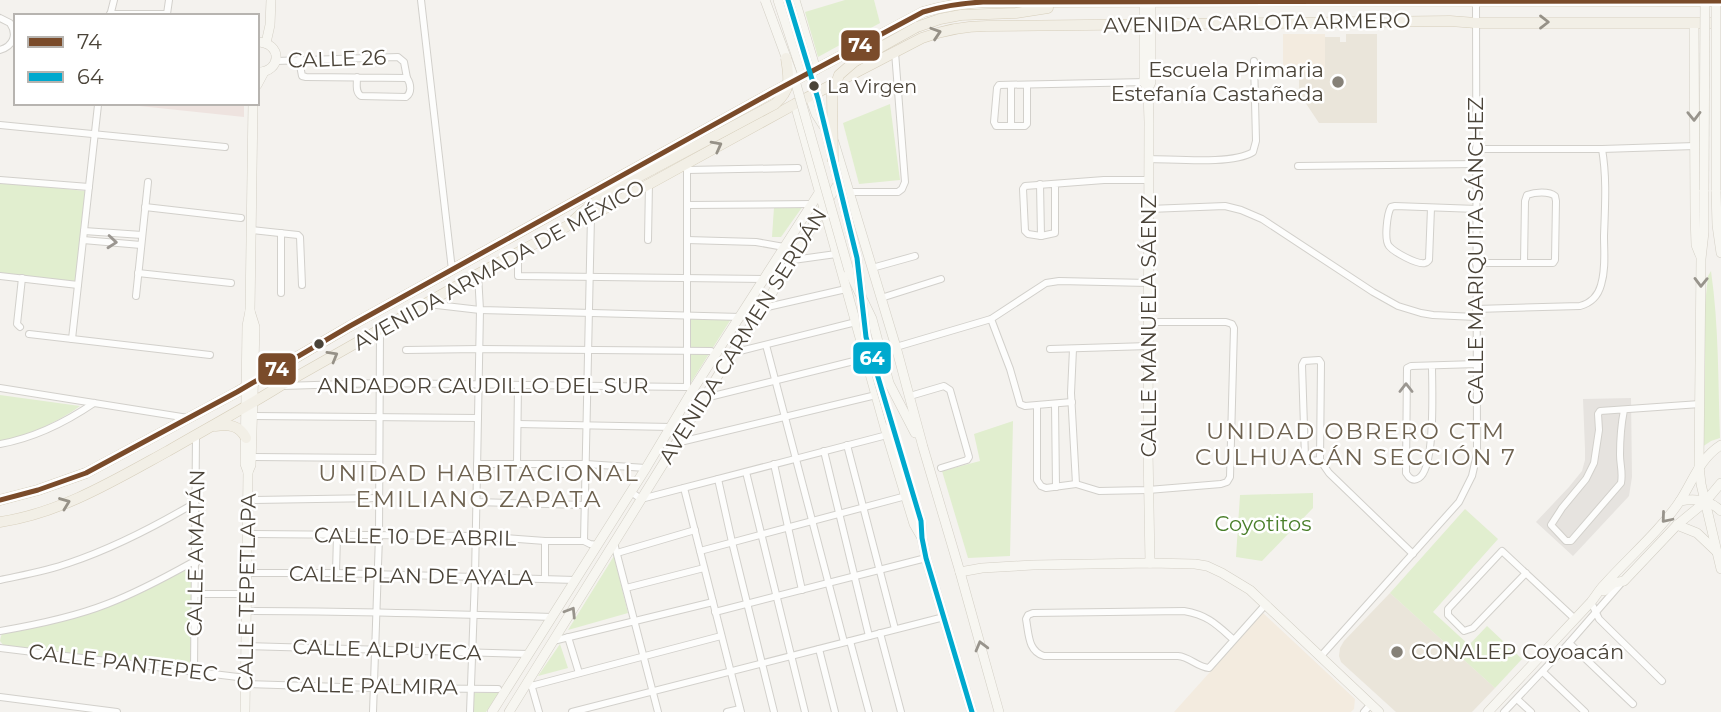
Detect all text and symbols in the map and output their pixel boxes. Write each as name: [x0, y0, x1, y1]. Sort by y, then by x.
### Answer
street label: AVENIDA CARLOTA ARMERO: [1103, 7, 1411, 38]
legend: [14, 14, 259, 105]
one-way arrow: [1539, 14, 1550, 30]
one-way arrow: [930, 27, 942, 41]
text: 74: [77, 29, 102, 54]
line badge: 74: [840, 29, 881, 62]
text: 74: [848, 34, 872, 57]
street label: CALLE 26: [287, 44, 387, 73]
place label: Escuela Primaria Estefanía Castañeda: [1111, 57, 1324, 106]
text: 64: [77, 64, 104, 89]
marker: Escuela Primaria Estefanía Castañeda: [1330, 74, 1346, 90]
place label: La Virgen: [827, 75, 917, 98]
marker: La Virgen: [807, 79, 821, 93]
street label: CALLE MARIQUITA SÁNCHEZ: [1463, 97, 1488, 405]
one-way arrow: [1687, 111, 1702, 122]
one-way arrow: [710, 141, 723, 154]
street label: AVENIDA ARMADA DE MÉXICO: [349, 174, 649, 355]
street label: CALLE MANUELA SÁENZ: [1136, 195, 1161, 457]
street label: AVENIDA CARMEN SERDÁN: [653, 203, 832, 468]
one-way arrow: [107, 234, 118, 249]
one-way arrow: [1693, 278, 1709, 288]
unlabelled marker: [312, 337, 326, 351]
line badge: 64: [852, 341, 892, 375]
text: 64: [859, 347, 885, 370]
one-way arrow: [325, 351, 338, 364]
line badge: 74: [257, 352, 297, 386]
text: 74: [265, 358, 289, 381]
street label: ANDADOR CAUDILLO DEL SUR: [317, 373, 649, 398]
one-way arrow: [1398, 382, 1414, 393]
district label: UNIDAD OBRERO CTM CULHUACÁN SECCIÓN 7: [1195, 417, 1517, 471]
district label: UNIDAD HABITACIONAL EMILIANO ZAPATA: [318, 459, 640, 513]
street label: CALLE AMATÁN: [182, 469, 209, 637]
street label: CALLE TEPETLAPA: [232, 492, 261, 691]
one-way arrow: [59, 497, 71, 511]
one-way arrow: [1662, 510, 1674, 523]
park label: Coyotitos: [1214, 511, 1312, 536]
street label: CALLE 10 DE ABRIL: [314, 522, 517, 551]
street label: CALLE PLAN DE AYALA: [289, 561, 534, 590]
one-way arrow: [562, 607, 575, 620]
street label: CALLE ALPUYECA: [292, 634, 483, 665]
street label: CALLE PANTEPEC: [27, 639, 219, 687]
place label: CONALEP Coyoacán: [1411, 639, 1624, 664]
one-way arrow: [974, 640, 989, 652]
marker: CONALEP Coyoacán: [1389, 644, 1405, 660]
street label: CALLE PALMIRA: [286, 672, 459, 700]

